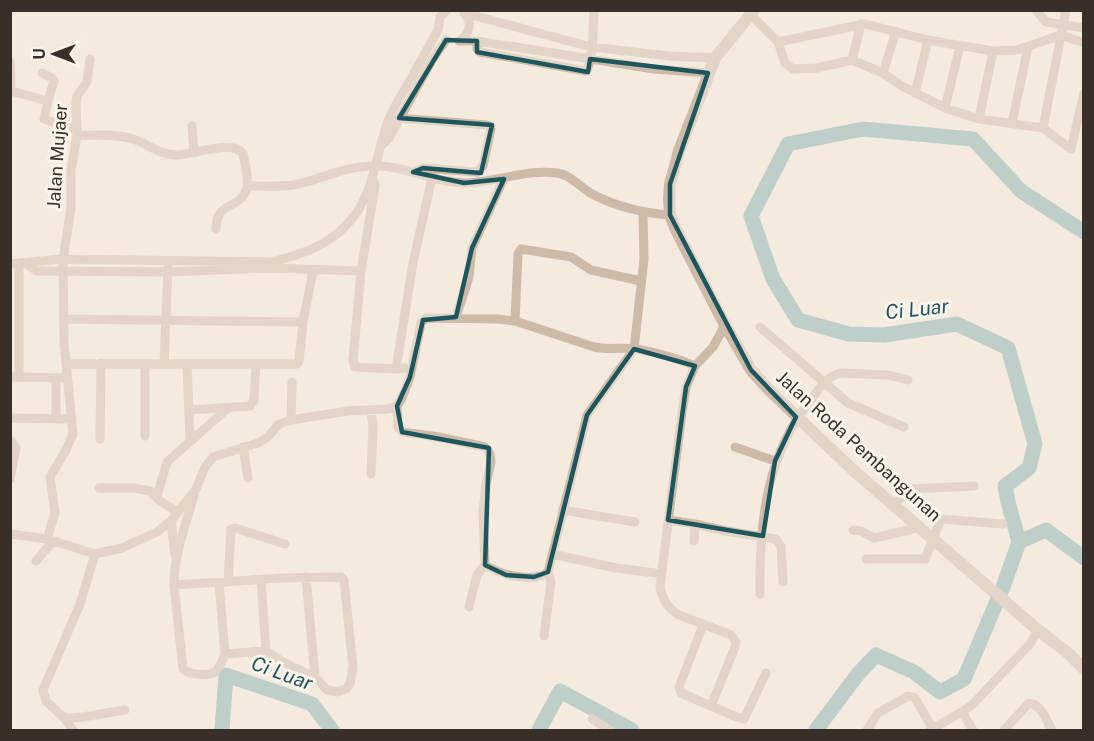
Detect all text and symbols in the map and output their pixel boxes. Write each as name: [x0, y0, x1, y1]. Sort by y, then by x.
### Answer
north arrow: [24, 24, 84, 84]
text: U: [30, 48, 49, 60]
street label: Jalan Mujaer: [43, 103, 71, 209]
water label: Ci Luar: [884, 294, 950, 324]
street label: Jalan Roda Pembangunan: [772, 366, 946, 526]
water label: Ci Luar: [248, 651, 316, 695]

